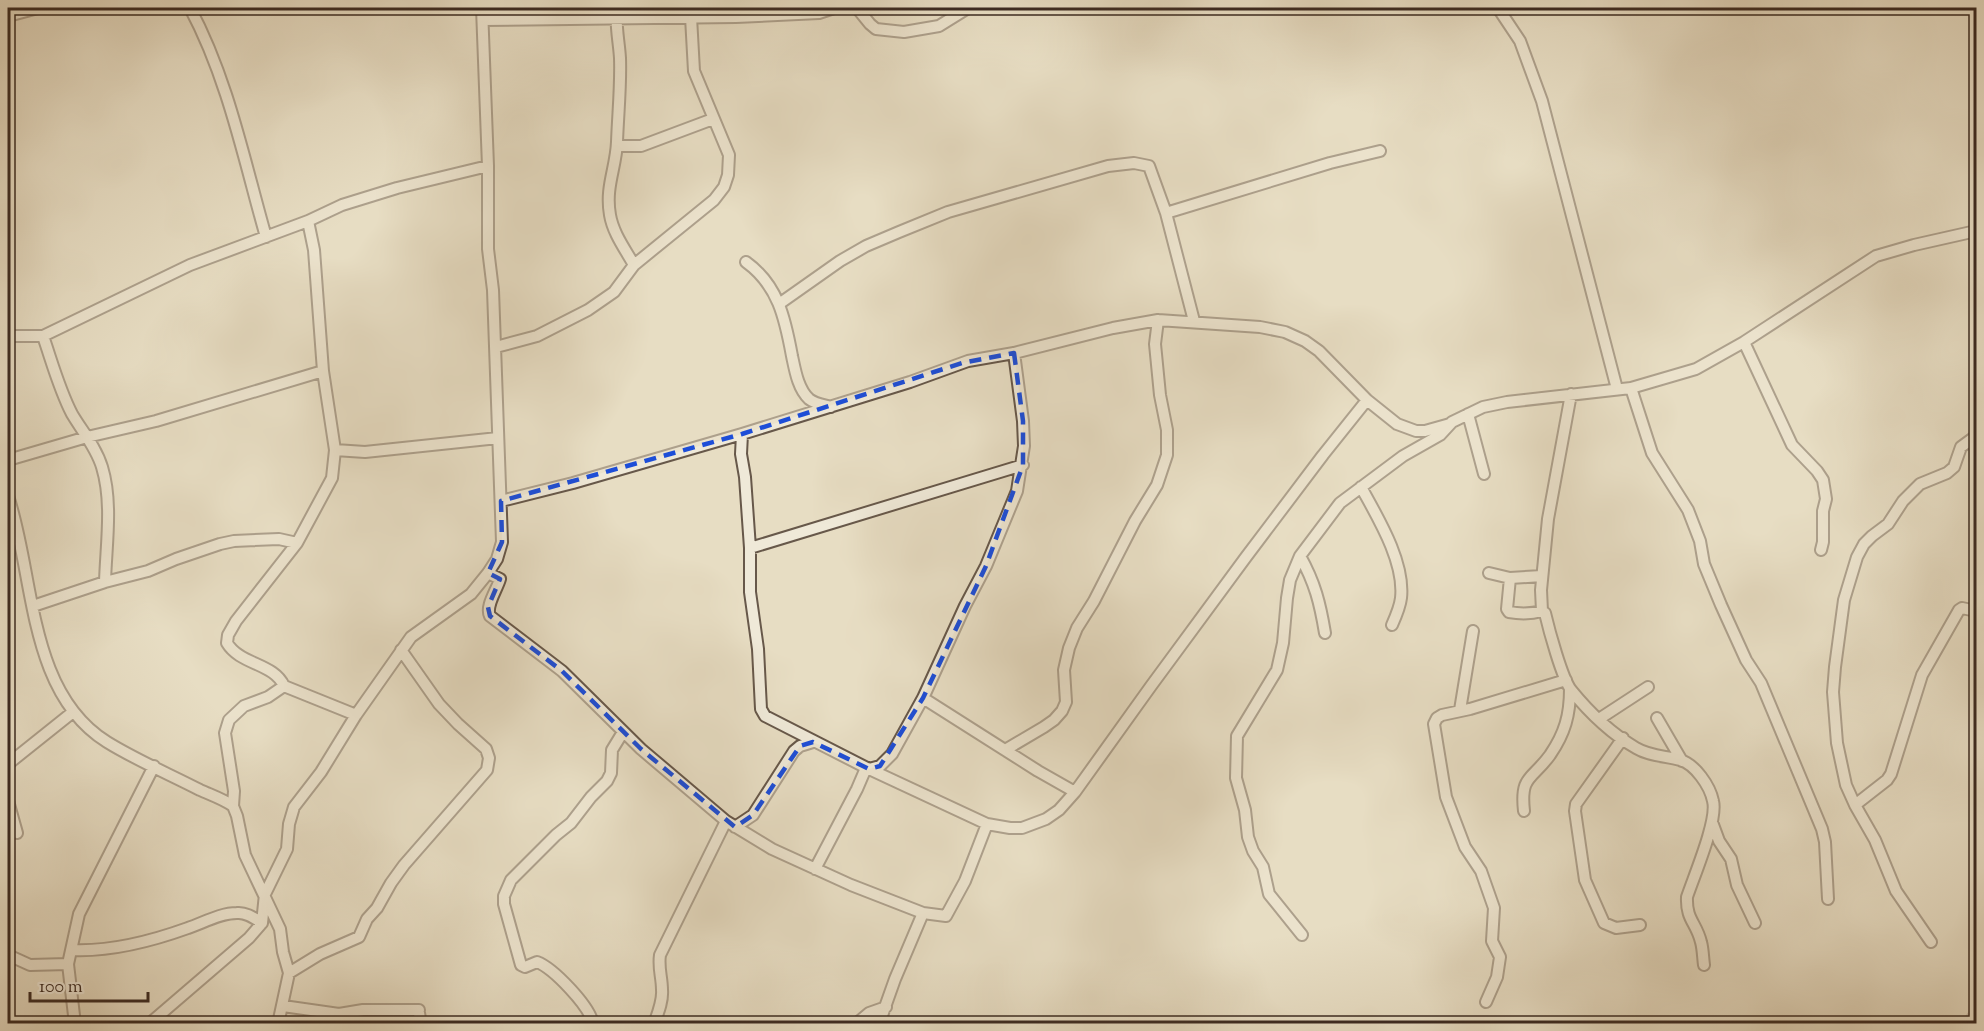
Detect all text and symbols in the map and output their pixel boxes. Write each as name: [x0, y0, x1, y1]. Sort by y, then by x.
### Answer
scale bar: [30, 965, 148, 1003]
text: 100 m: [39, 975, 83, 1001]

